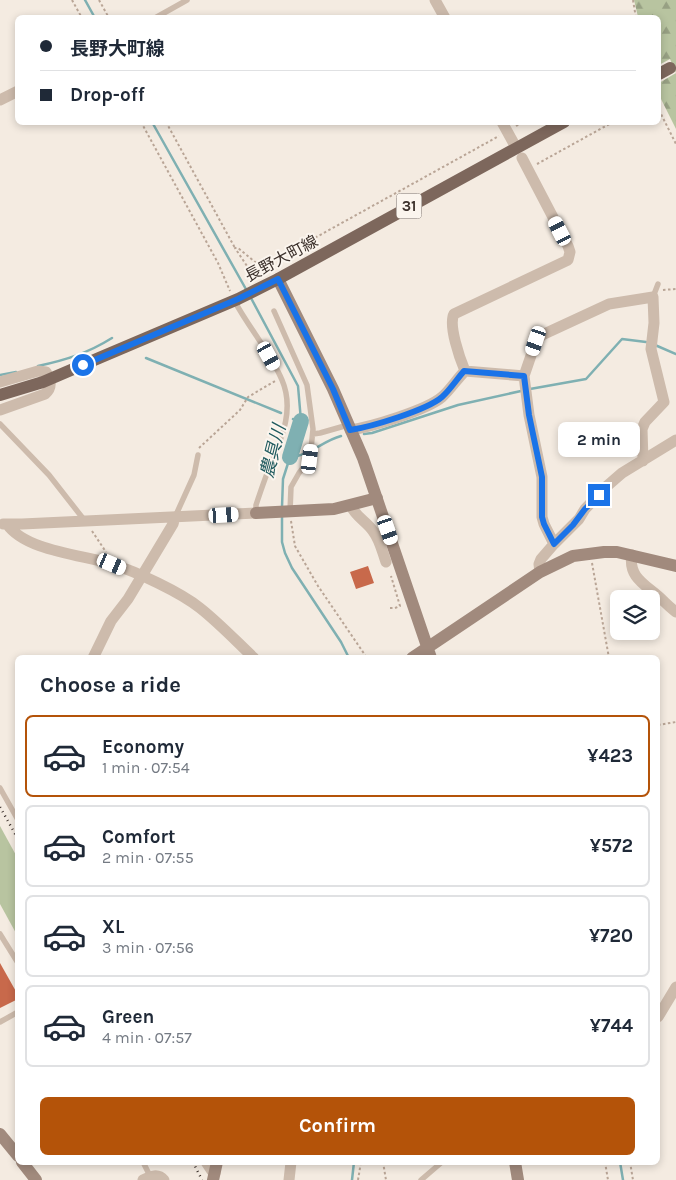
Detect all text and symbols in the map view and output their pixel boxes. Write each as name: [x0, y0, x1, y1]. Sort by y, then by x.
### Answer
text: 長野大町線: [70, 38, 165, 60]
text: Drop-off: [70, 84, 145, 106]
road number: 31: [396, 194, 422, 218]
car: [546, 214, 573, 248]
street label: 長野大町線: [241, 231, 321, 286]
car: [524, 324, 547, 358]
car: [255, 339, 282, 373]
route start: [72, 354, 94, 376]
water label: 農具川: [256, 420, 291, 480]
callout: 2 min: [558, 422, 640, 458]
text: 2 min: [577, 430, 621, 449]
car: [300, 443, 319, 475]
route end: [588, 484, 610, 506]
car: [208, 507, 239, 523]
car: [376, 513, 399, 547]
car: [95, 551, 128, 577]
map controls: [610, 590, 660, 640]
button: layers: [610, 590, 660, 640]
text: Choose a ride: [40, 672, 181, 698]
icon: car: [42, 734, 87, 779]
text: Economy: [102, 736, 184, 758]
text: ¥423: [587, 745, 633, 767]
text: 1 min · 07:54: [102, 758, 190, 777]
icon: car: [42, 824, 87, 869]
text: Comfort: [102, 826, 176, 848]
text: ¥572: [590, 835, 633, 857]
text: 2 min · 07:55: [102, 848, 194, 867]
icon: car: [42, 914, 87, 959]
text: XL: [102, 916, 124, 938]
text: ¥720: [589, 925, 633, 947]
text: 3 min · 07:56: [102, 938, 194, 957]
icon: car: [42, 1004, 87, 1049]
text: Green: [102, 1006, 154, 1028]
text: ¥744: [590, 1015, 633, 1037]
text: 4 min · 07:57: [102, 1028, 192, 1047]
button: Confirm: [40, 1097, 635, 1155]

